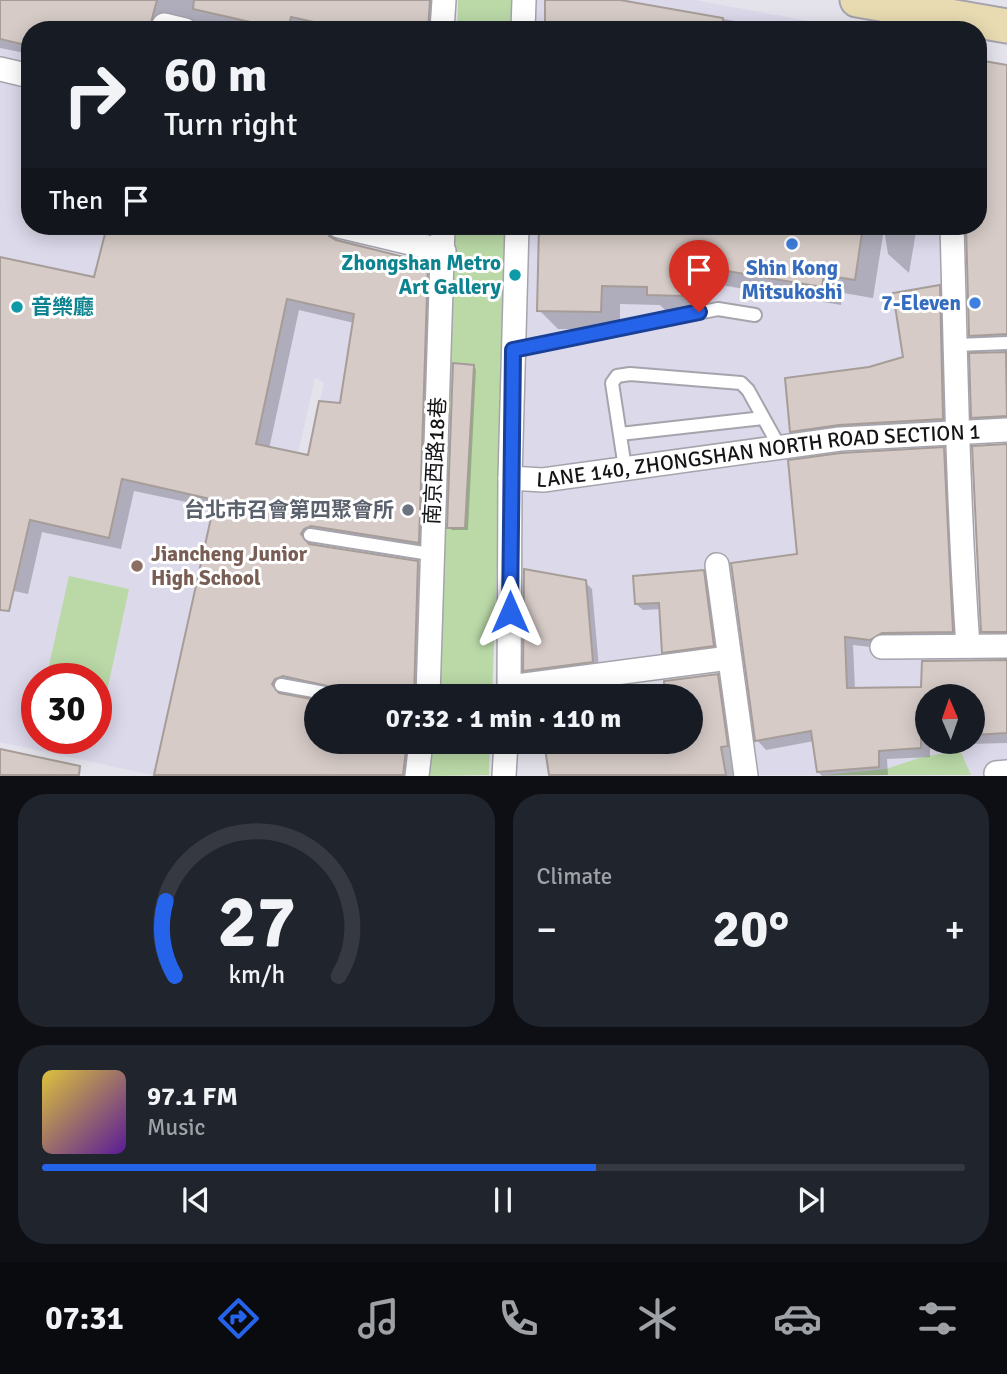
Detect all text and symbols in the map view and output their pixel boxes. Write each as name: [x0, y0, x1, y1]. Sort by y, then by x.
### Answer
text: 60 m: [164, 45, 267, 105]
icon: right: [49, 49, 140, 140]
text: Turn right: [164, 105, 297, 144]
icon: arrive: [117, 182, 155, 220]
text: Then: [49, 185, 103, 217]
marker: Shin Kong Mitsukoshi: [784, 236, 800, 252]
pin: [669, 240, 729, 312]
place label: Zhongshan Metro Art Gallery: [341, 250, 502, 300]
icon: arrive: [680, 251, 718, 289]
place label: Shin Kong Mitsukoshi: [742, 255, 842, 305]
marker: Zhongshan Metro Art Gallery: [507, 267, 523, 283]
place label: 7-Eleven: [881, 290, 961, 316]
place label: 音樂廳: [31, 294, 94, 320]
marker: 7-Eleven: [967, 295, 983, 311]
marker: 音樂廳: [9, 299, 25, 315]
street label: 南京西路18巷: [419, 397, 451, 525]
street label: LANE 140, ZHONGSHAN NORTH ROAD SECTION 1: [536, 418, 981, 493]
place label: 台北市召會第四聚會所: [184, 497, 394, 523]
marker: 台北市召會第四聚會所: [400, 502, 416, 518]
place label: Jiancheng Junior High School: [151, 541, 308, 591]
marker: Jiancheng Junior High School: [129, 558, 145, 574]
position arrow: [473, 575, 547, 649]
speed limit sign: 30: [21, 663, 112, 754]
north arrow: [915, 684, 985, 754]
map controls: [915, 684, 985, 754]
text: 07:32 · 1 min · 110 m: [386, 703, 621, 735]
text: Climate: [537, 862, 612, 891]
text: 27: [217, 879, 296, 968]
text: 20°: [712, 897, 789, 961]
text: −: [537, 906, 557, 953]
text: +: [944, 906, 965, 953]
text: km/h: [228, 959, 285, 990]
text: 97.1 FM: [147, 1081, 238, 1113]
text: Music: [147, 1113, 205, 1142]
icon: previous: [177, 1181, 215, 1219]
icon: pause: [484, 1181, 522, 1219]
icon: next: [792, 1181, 830, 1219]
icon: directions: [214, 1294, 263, 1343]
icon: music: [354, 1294, 403, 1343]
icon: phone: [494, 1294, 543, 1343]
icon: climate: [633, 1294, 682, 1343]
icon: car: [773, 1294, 822, 1343]
icon: filters: [913, 1294, 962, 1343]
text: 07:31: [45, 1299, 124, 1338]

